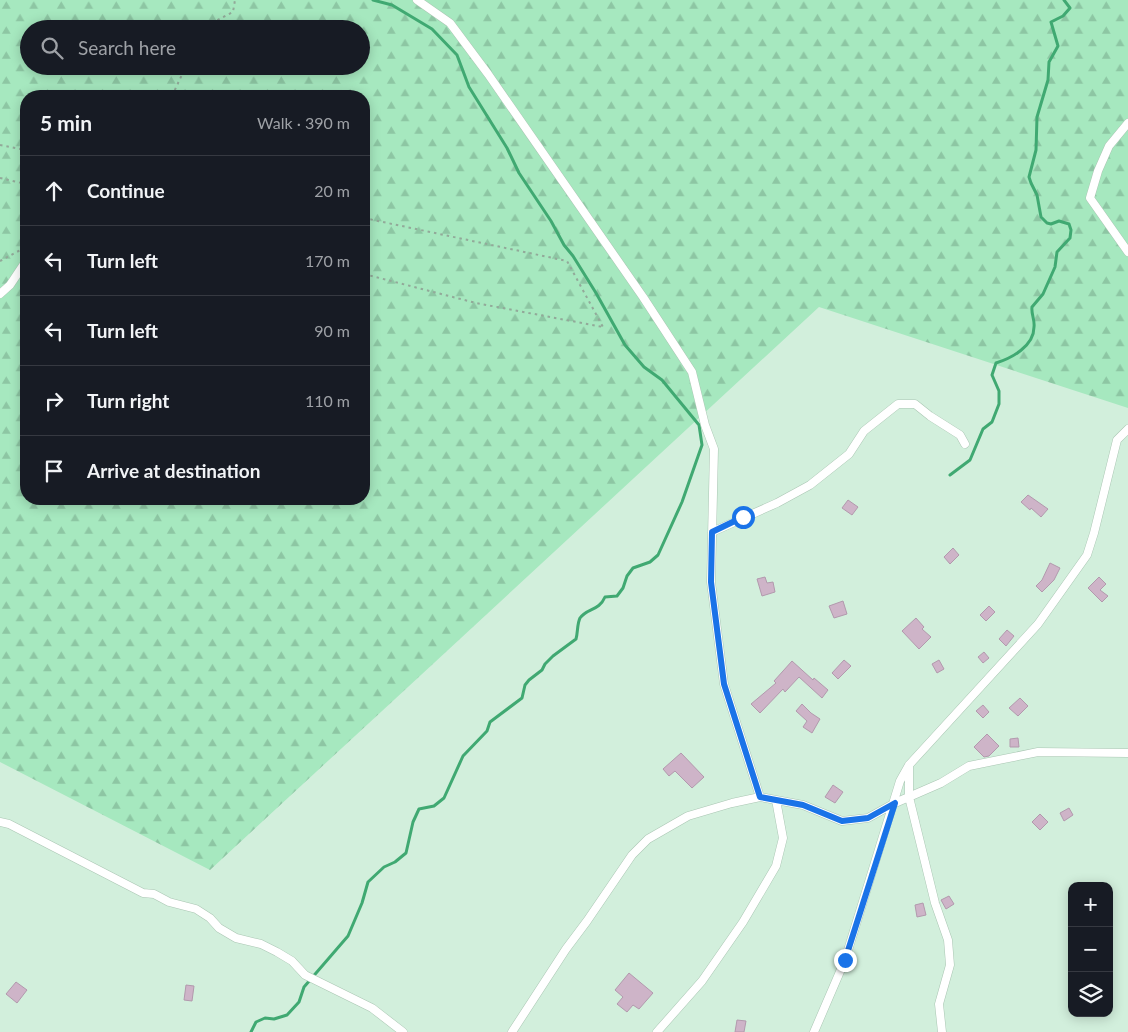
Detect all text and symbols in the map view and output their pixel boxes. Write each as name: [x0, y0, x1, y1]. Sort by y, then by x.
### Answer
search box: [20, 20, 370, 75]
icon: search: [38, 34, 66, 62]
text: Search here: [78, 36, 176, 59]
text: 5 min: [40, 110, 92, 135]
text: Walk · 390 m: [257, 113, 350, 132]
icon: ahead: [40, 177, 68, 205]
text: Continue: [87, 179, 165, 202]
text: 20 m: [314, 181, 350, 200]
icon: left: [40, 247, 68, 275]
text: Turn left: [87, 249, 158, 272]
text: 170 m: [305, 251, 350, 270]
icon: left: [40, 317, 68, 345]
text: Turn left: [87, 319, 158, 342]
text: 90 m: [314, 321, 350, 340]
icon: right: [40, 387, 68, 415]
text: Turn right: [87, 389, 169, 412]
text: 110 m: [305, 391, 350, 410]
icon: arrive: [40, 457, 68, 485]
text: Arrive at destination: [87, 459, 260, 482]
route start: [732, 506, 755, 529]
map controls: [1068, 882, 1113, 1017]
button: +: [1068, 882, 1113, 927]
button: −: [1068, 927, 1113, 972]
route end: [834, 949, 857, 972]
button: layers: [1068, 972, 1113, 1017]

